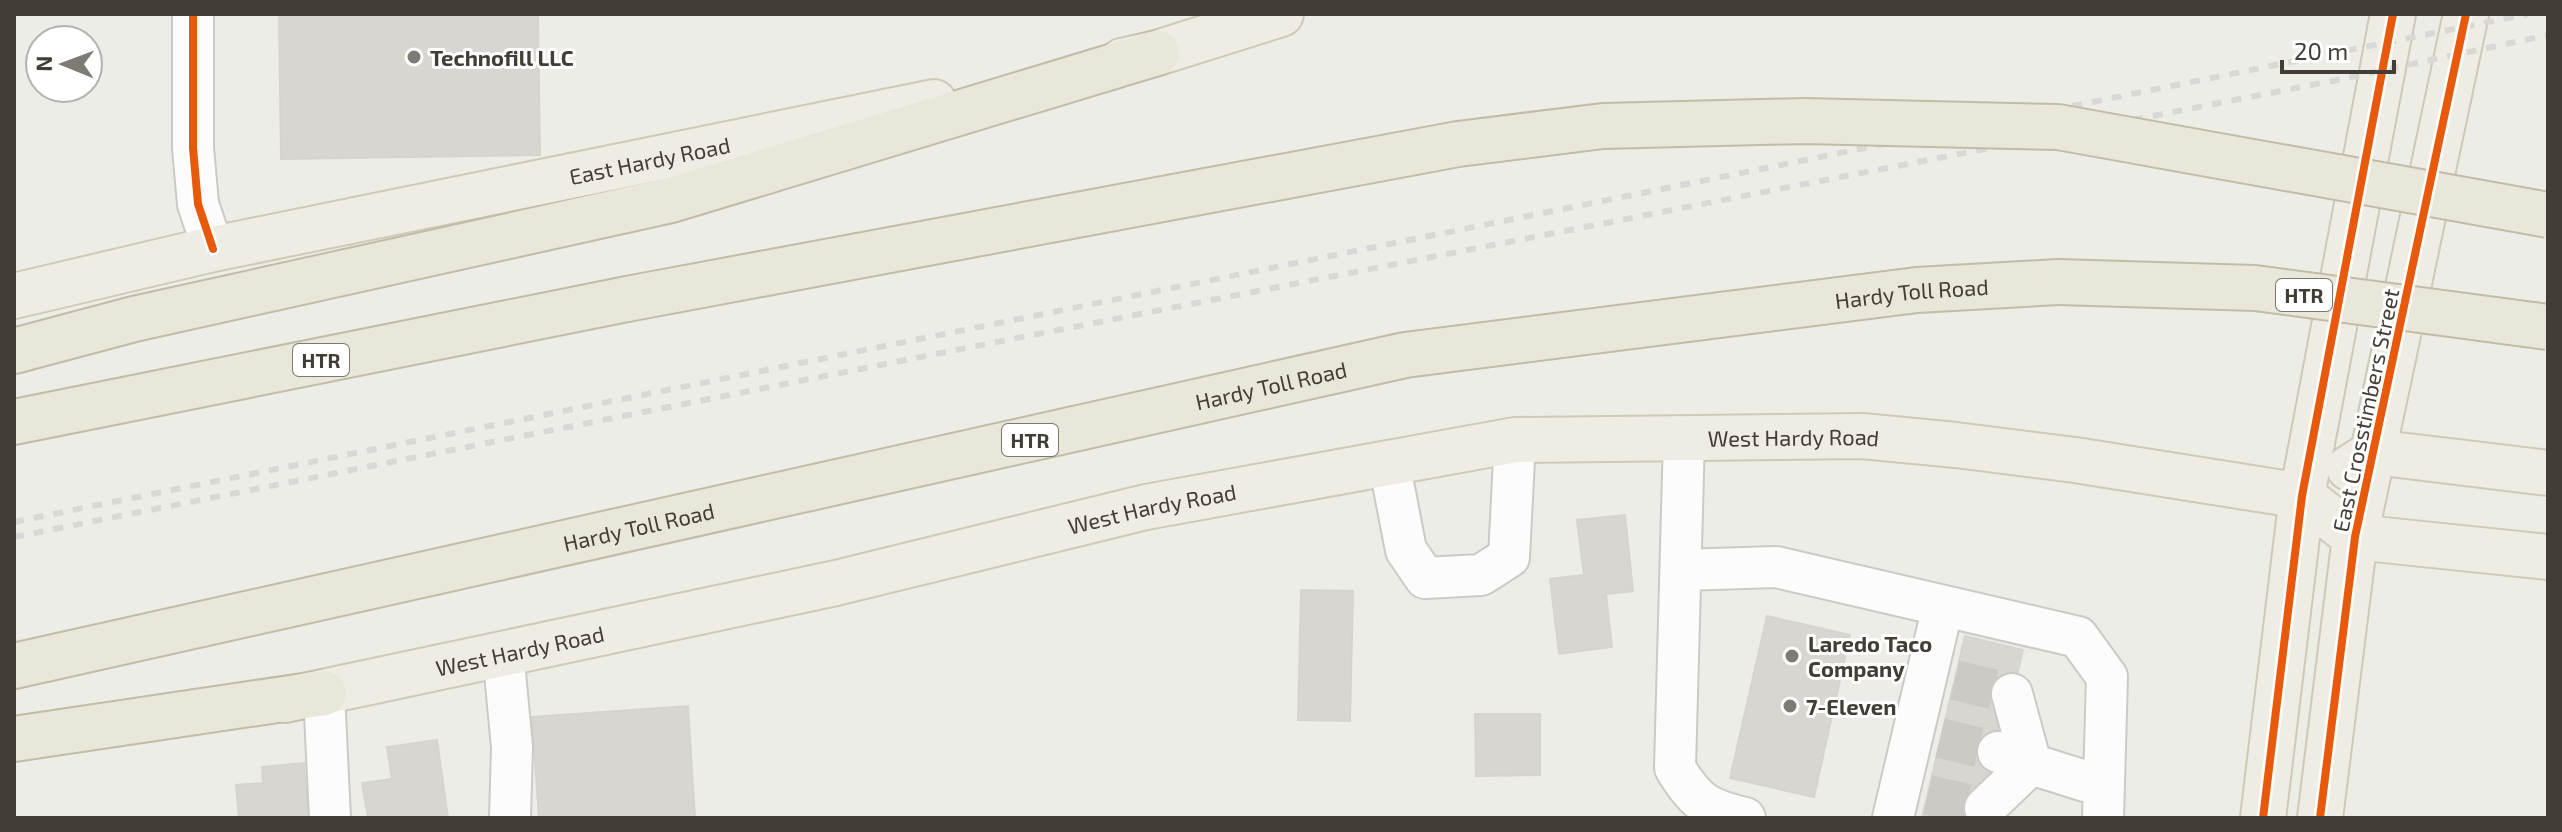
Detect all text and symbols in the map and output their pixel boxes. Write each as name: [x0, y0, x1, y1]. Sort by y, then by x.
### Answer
north arrow: [24, 24, 104, 104]
scale bar: [2282, 24, 2394, 74]
text: 20 m: [2294, 36, 2348, 65]
place label: Technofill LLC: [430, 44, 574, 70]
marker: Technofill LLC: [405, 48, 423, 66]
text: N: [30, 55, 56, 72]
street label: East Hardy Road: [567, 131, 732, 189]
street label: Hardy Toll Road: [1833, 273, 1989, 313]
road number: HTR: [2276, 279, 2332, 311]
street label: East Crosstimbers Street: [2326, 286, 2404, 534]
road number: HTR: [293, 344, 349, 376]
street label: Hardy Toll Road: [1193, 355, 1349, 415]
street label: West Hardy Road: [1708, 423, 1880, 451]
road number: HTR: [1002, 424, 1058, 456]
street label: West Hardy Road: [1065, 478, 1238, 539]
street label: Hardy Toll Road: [560, 497, 717, 556]
street label: West Hardy Road: [433, 620, 606, 681]
place label: Laredo Taco Company: [1808, 630, 1932, 682]
marker: Laredo Taco Company: [1783, 647, 1801, 665]
place label: 7-Eleven: [1806, 693, 1896, 719]
marker: 7-Eleven: [1781, 697, 1799, 715]

